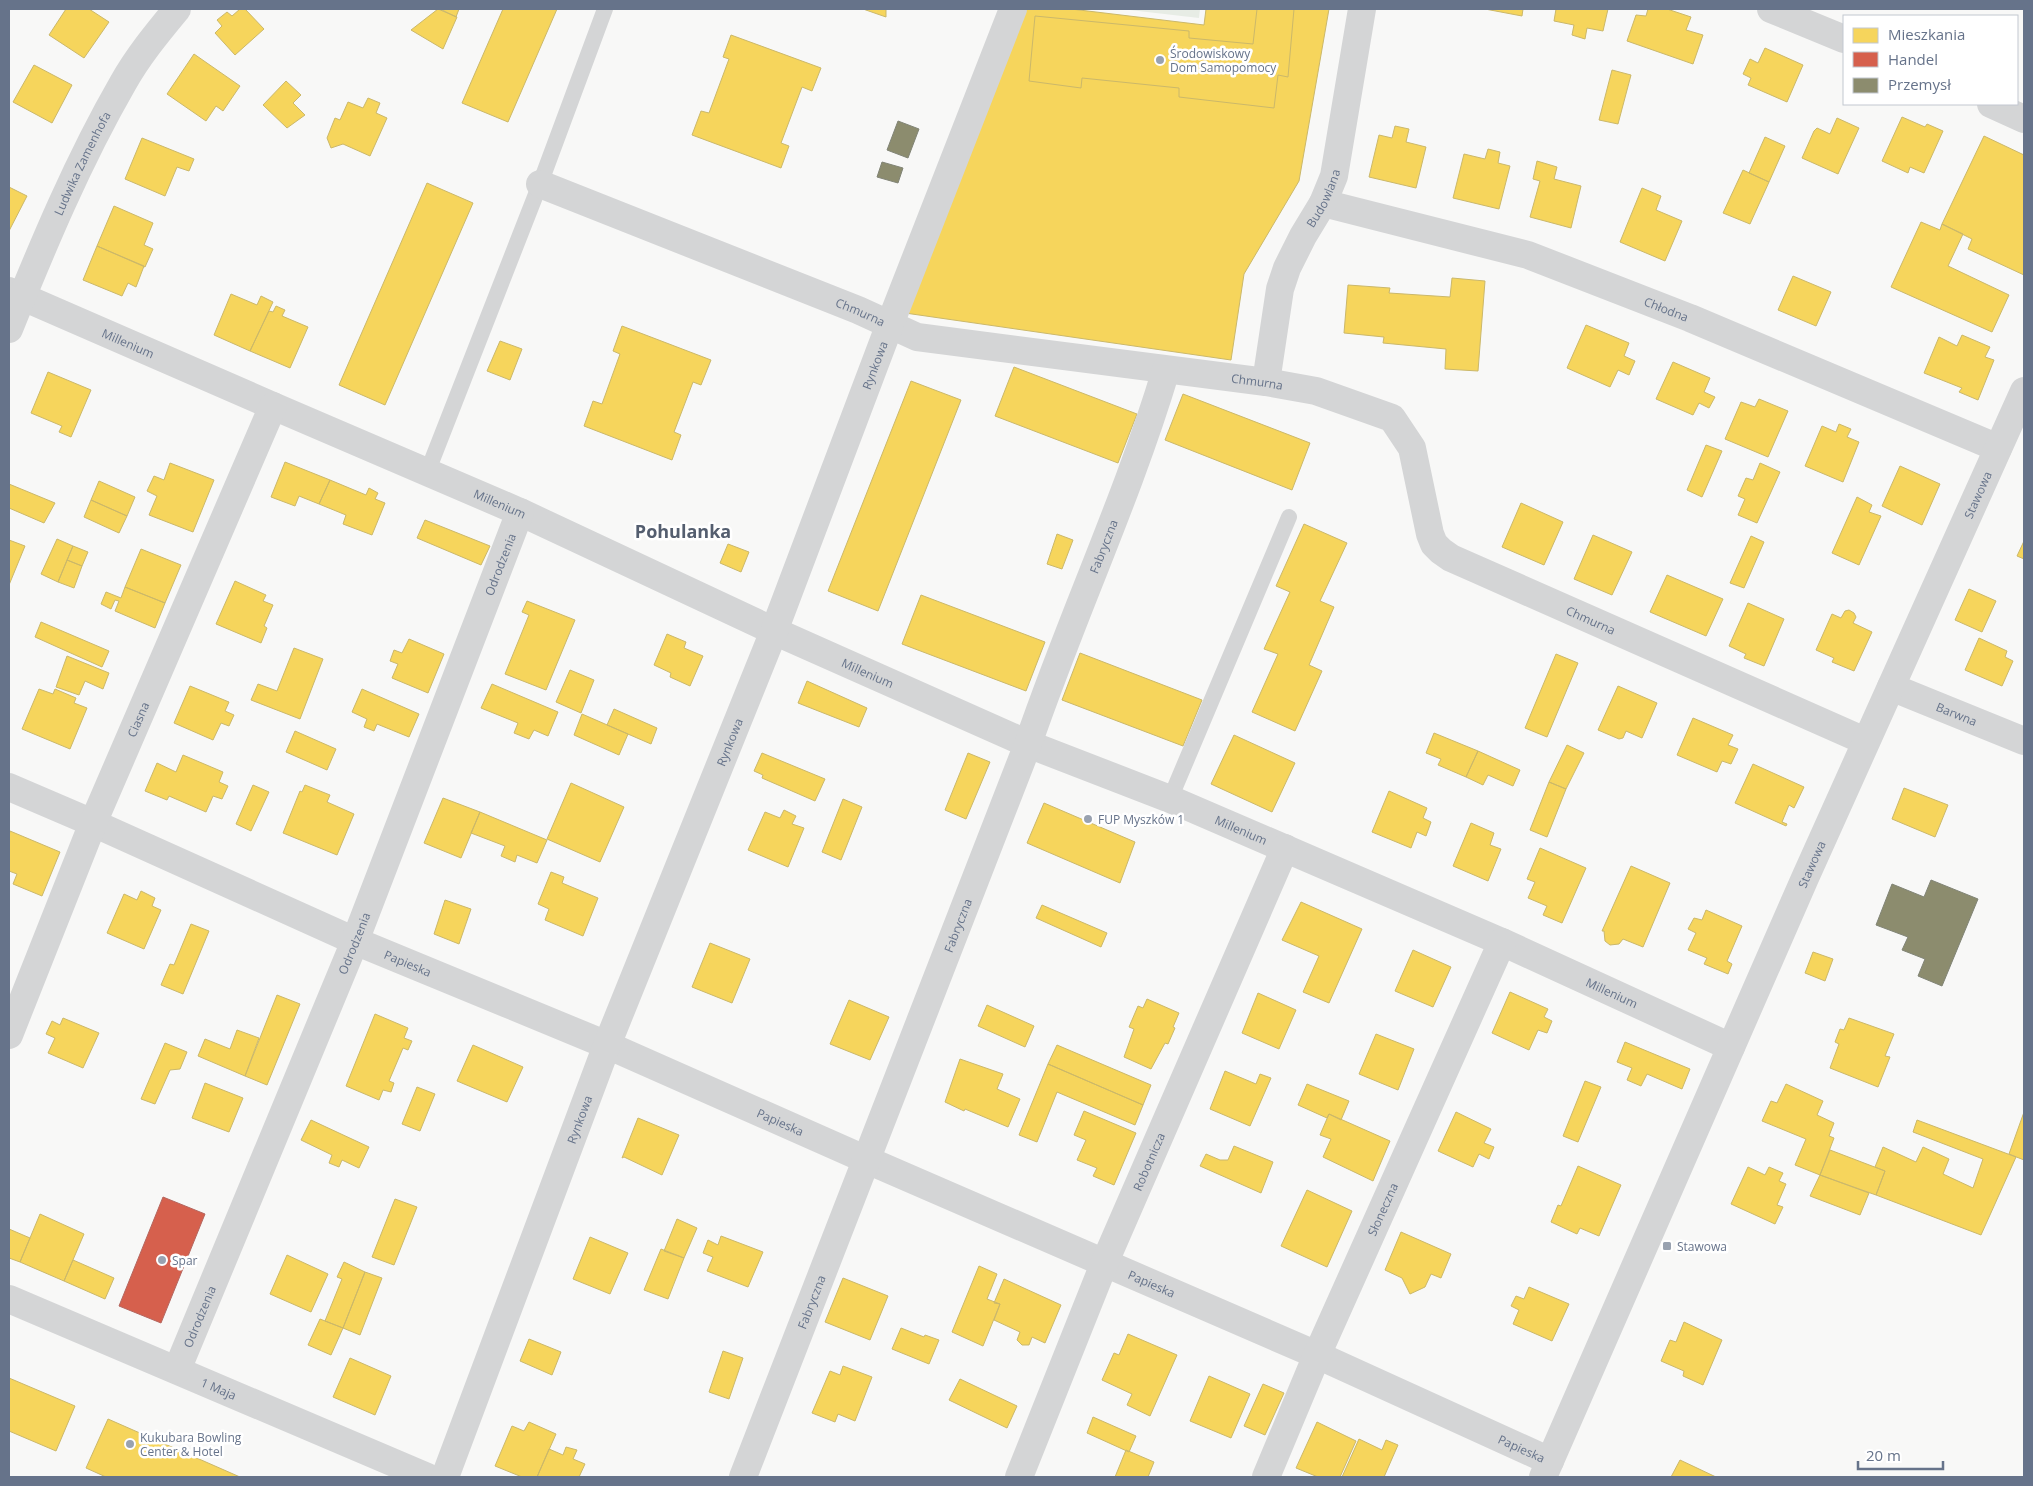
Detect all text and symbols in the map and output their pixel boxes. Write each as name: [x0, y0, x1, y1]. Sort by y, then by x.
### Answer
legend: [1843, 15, 2018, 105]
text: Mieszkania: [1888, 24, 1965, 44]
place label: Środowiskowy Dom Samopomocy: [1170, 45, 1277, 76]
text: Handel: [1888, 49, 1938, 69]
marker: Środowiskowy Dom Samopomocy: [1154, 54, 1166, 66]
text: Przemysł: [1888, 74, 1951, 94]
street label: Ludwika Zamenhofa: [49, 108, 114, 218]
street label: Budowlana: [1302, 168, 1343, 230]
street label: Chłodna: [1642, 292, 1691, 325]
street label: Chmurna: [833, 294, 888, 330]
street label: Millenium: [99, 324, 157, 362]
street label: Rynkowa: [858, 339, 891, 392]
street label: Chmurna: [1230, 369, 1285, 393]
street label: Stawowa: [1959, 468, 1995, 521]
street label: Millenium: [471, 485, 529, 522]
street label: Fabryczna: [1085, 517, 1121, 576]
district label: Pohulanka: [635, 519, 731, 543]
street label: Odrodzenia: [480, 531, 520, 598]
street label: Chmurna: [1564, 601, 1618, 638]
street label: Millenium: [839, 654, 897, 692]
street label: Barwna: [1934, 698, 1980, 730]
street label: Ciasna: [123, 699, 153, 740]
street label: Rynkowa: [712, 716, 746, 769]
place label: FUP Myszków 1: [1098, 811, 1184, 828]
street label: Millenium: [1212, 811, 1270, 848]
marker: FUP Myszków 1: [1082, 813, 1094, 825]
street label: Stawowa: [1793, 838, 1829, 890]
street label: Fabryczna: [939, 896, 976, 955]
street label: Odrodzenia: [334, 910, 374, 977]
street label: Papieska: [382, 946, 434, 980]
street label: Millenium: [1583, 973, 1641, 1012]
street label: Rynkowa: [562, 1093, 596, 1146]
street label: Papieska: [754, 1104, 807, 1140]
street label: Robotnicza: [1128, 1130, 1169, 1193]
street label: Słoneczna: [1363, 1180, 1402, 1238]
place label: Stawowa: [1677, 1238, 1727, 1255]
marker: Stawowa: [1661, 1240, 1673, 1252]
place label: Spar: [172, 1252, 198, 1269]
marker: Spar: [156, 1254, 168, 1266]
street label: Papieska: [1126, 1266, 1178, 1301]
street label: Fabryczna: [793, 1272, 829, 1331]
street label: Odrodzenia: [179, 1283, 220, 1350]
street label: 1 Maja: [198, 1373, 239, 1403]
place label: Kukubara Bowling Center & Hotel: [140, 1429, 242, 1460]
street label: Papieska: [1496, 1430, 1548, 1466]
marker: Kukubara Bowling Center & Hotel: [124, 1438, 136, 1450]
scale bar: [1858, 1438, 1943, 1470]
text: 20 m: [1866, 1445, 1901, 1465]

